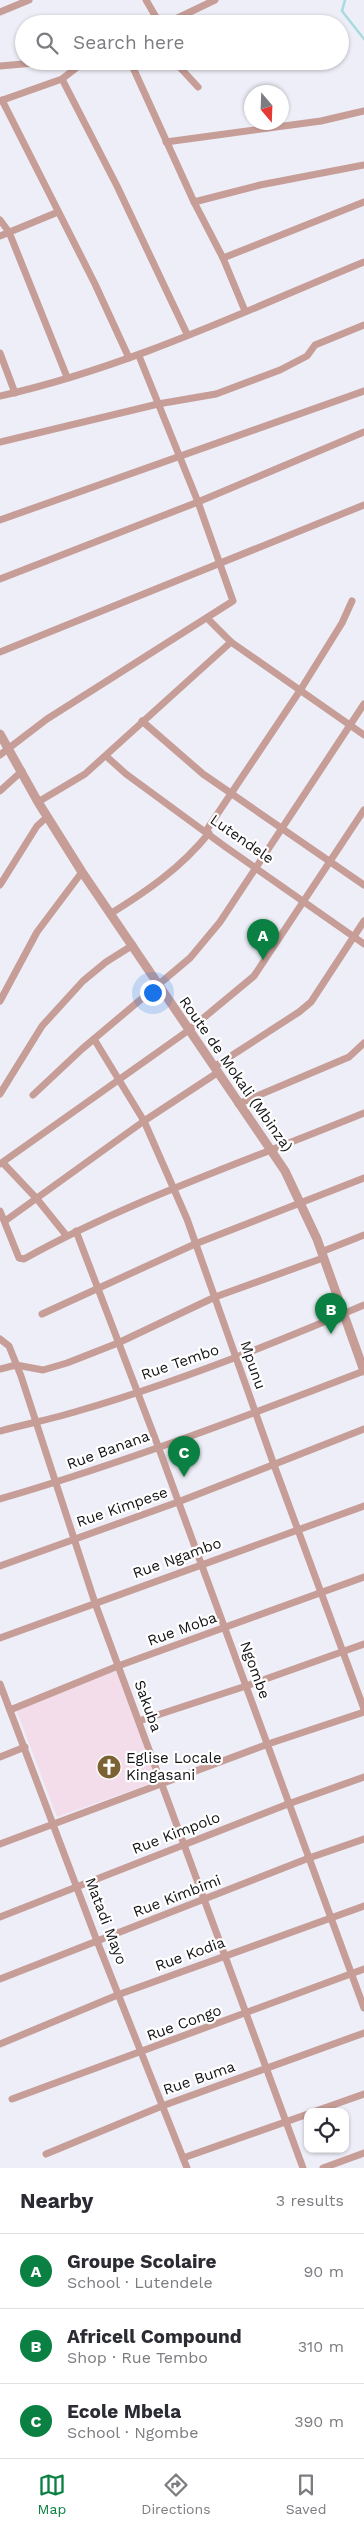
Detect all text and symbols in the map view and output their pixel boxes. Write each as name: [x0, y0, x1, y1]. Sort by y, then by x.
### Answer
search box: [15, 15, 349, 70]
icon: search: [33, 29, 61, 57]
text: Search here: [73, 31, 184, 54]
north arrow: [244, 85, 289, 130]
street label: Lutendele: [207, 811, 277, 867]
pin: A: [247, 919, 279, 960]
your location: [140, 980, 166, 1006]
street label: Route de Mokali (Mbinza): [176, 993, 296, 1155]
pin: B: [315, 1293, 347, 1334]
street label: Mpunu: [236, 1338, 270, 1392]
street label: Rue Tembo: [139, 1340, 221, 1384]
street label: Rue Banana: [64, 1427, 152, 1473]
pin: C: [168, 1436, 200, 1477]
street label: Rue Kimpese: [74, 1483, 170, 1531]
street label: Rue Ngambo: [130, 1534, 224, 1582]
street label: Rue Moba: [145, 1608, 220, 1650]
street label: Ngombe: [236, 1639, 274, 1701]
street label: Sakuba: [130, 1678, 166, 1735]
place label: Eglise Locale Kingasani: [126, 1749, 222, 1784]
church icon: Eglise Locale Kingasani: [96, 1754, 122, 1780]
street label: Rue Kimpolo: [129, 1808, 223, 1858]
street label: Rue Kimbimi: [131, 1871, 223, 1921]
street label: Matadi Mayo: [81, 1875, 131, 1967]
street label: Rue Kodia: [153, 1933, 228, 1975]
street label: Rue Congo: [144, 2001, 224, 2045]
street label: Rue Buma: [161, 2057, 238, 2099]
map controls: [304, 2108, 349, 2153]
button: locate: [304, 2108, 349, 2153]
text: Nearby: [20, 2188, 93, 2213]
text: 3 results: [276, 2191, 344, 2210]
text: Groupe Scolaire: [67, 2250, 217, 2273]
text: A: [31, 2262, 41, 2281]
text: 90 m: [303, 2262, 344, 2281]
text: School · Lutendele: [67, 2273, 213, 2292]
text: Africell Compound: [67, 2325, 242, 2348]
text: B: [31, 2337, 41, 2356]
text: 310 m: [298, 2337, 344, 2356]
text: Shop · Rue Tembo: [67, 2348, 208, 2367]
text: Ecole Mbela: [67, 2400, 181, 2423]
text: C: [31, 2412, 41, 2431]
text: 390 m: [294, 2412, 344, 2431]
text: School · Ngombe: [67, 2423, 198, 2442]
tab: Map: [38, 2471, 66, 2517]
tab: Directions: [141, 2471, 211, 2517]
tab: Saved: [286, 2471, 326, 2517]

